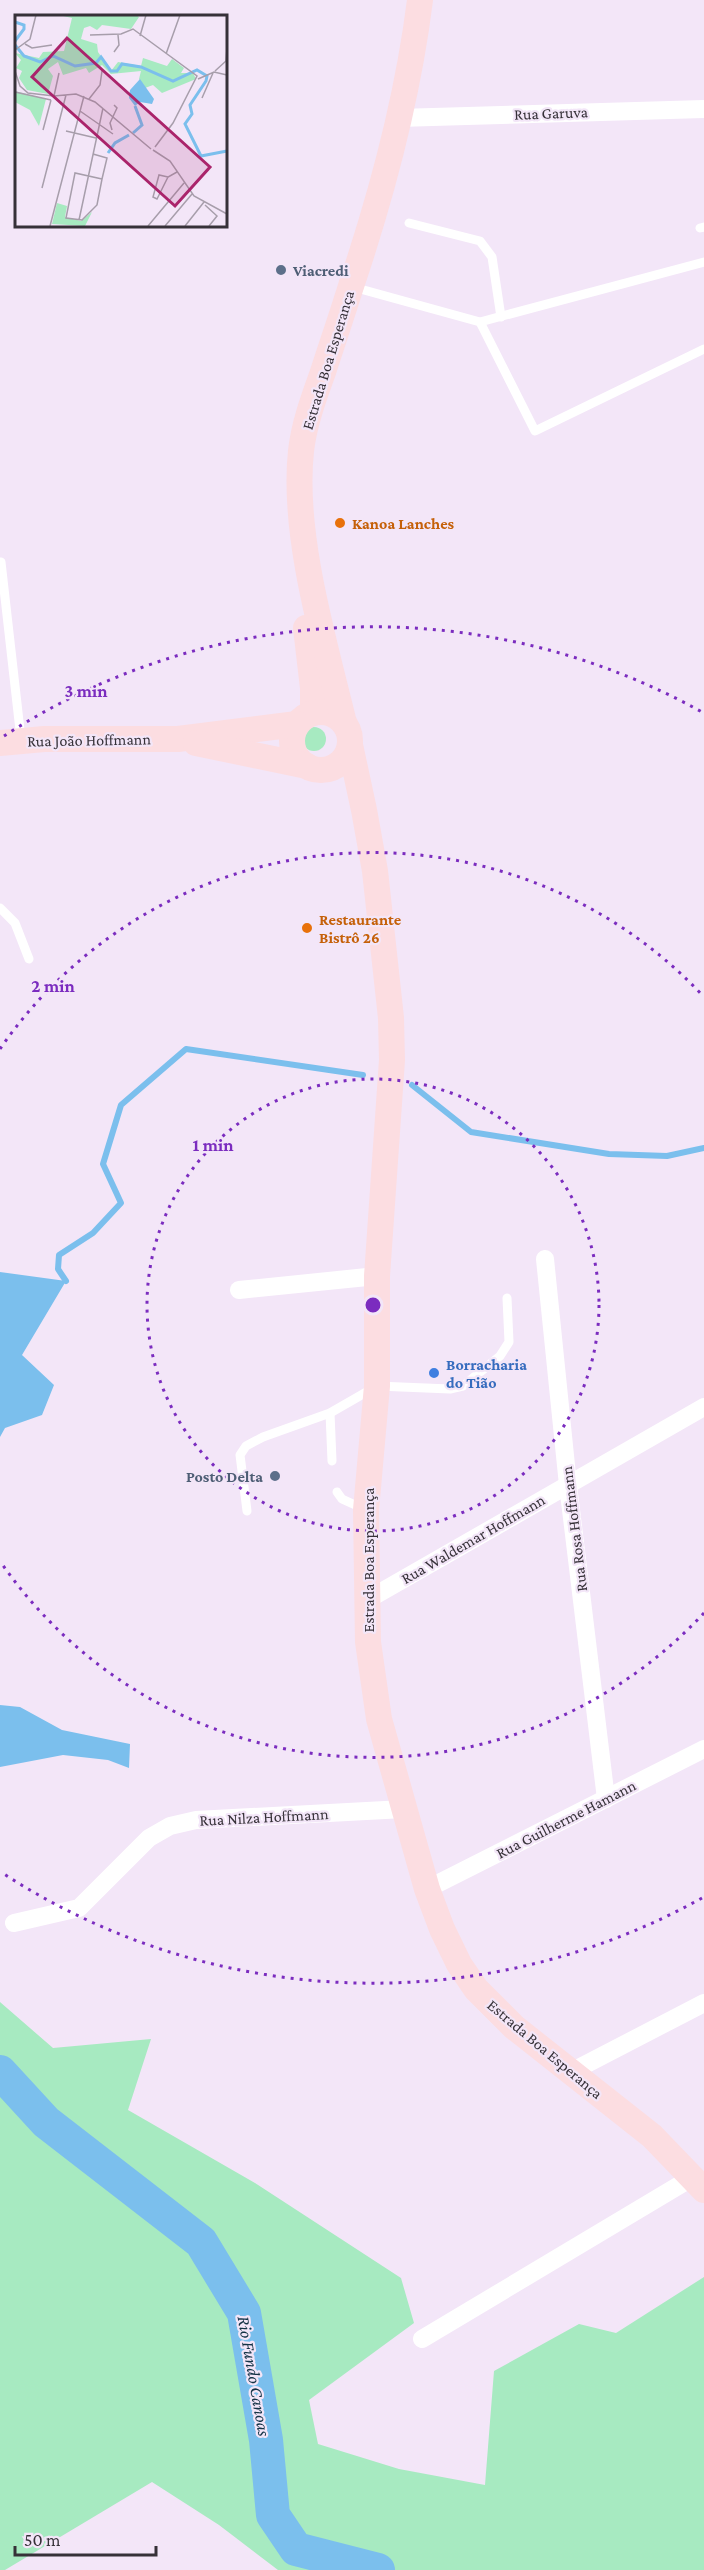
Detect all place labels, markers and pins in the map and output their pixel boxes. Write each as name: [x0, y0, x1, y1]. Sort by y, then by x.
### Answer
place label: Viacredi: [292, 262, 349, 279]
marker: Viacredi: [274, 263, 288, 277]
place label: Kanoa Lanches: [352, 515, 455, 532]
marker: Kanoa Lanches: [333, 516, 347, 530]
place label: Restaurante Bistrô 26: [319, 911, 402, 946]
marker: Restaurante Bistrô 26: [300, 921, 314, 935]
centre of rings: [363, 1295, 383, 1315]
place label: Borracharia do Tião: [446, 1356, 527, 1391]
marker: Borracharia do Tião: [427, 1366, 441, 1380]
place label: Posto Delta: [186, 1468, 263, 1485]
marker: Posto Delta: [268, 1469, 282, 1483]

